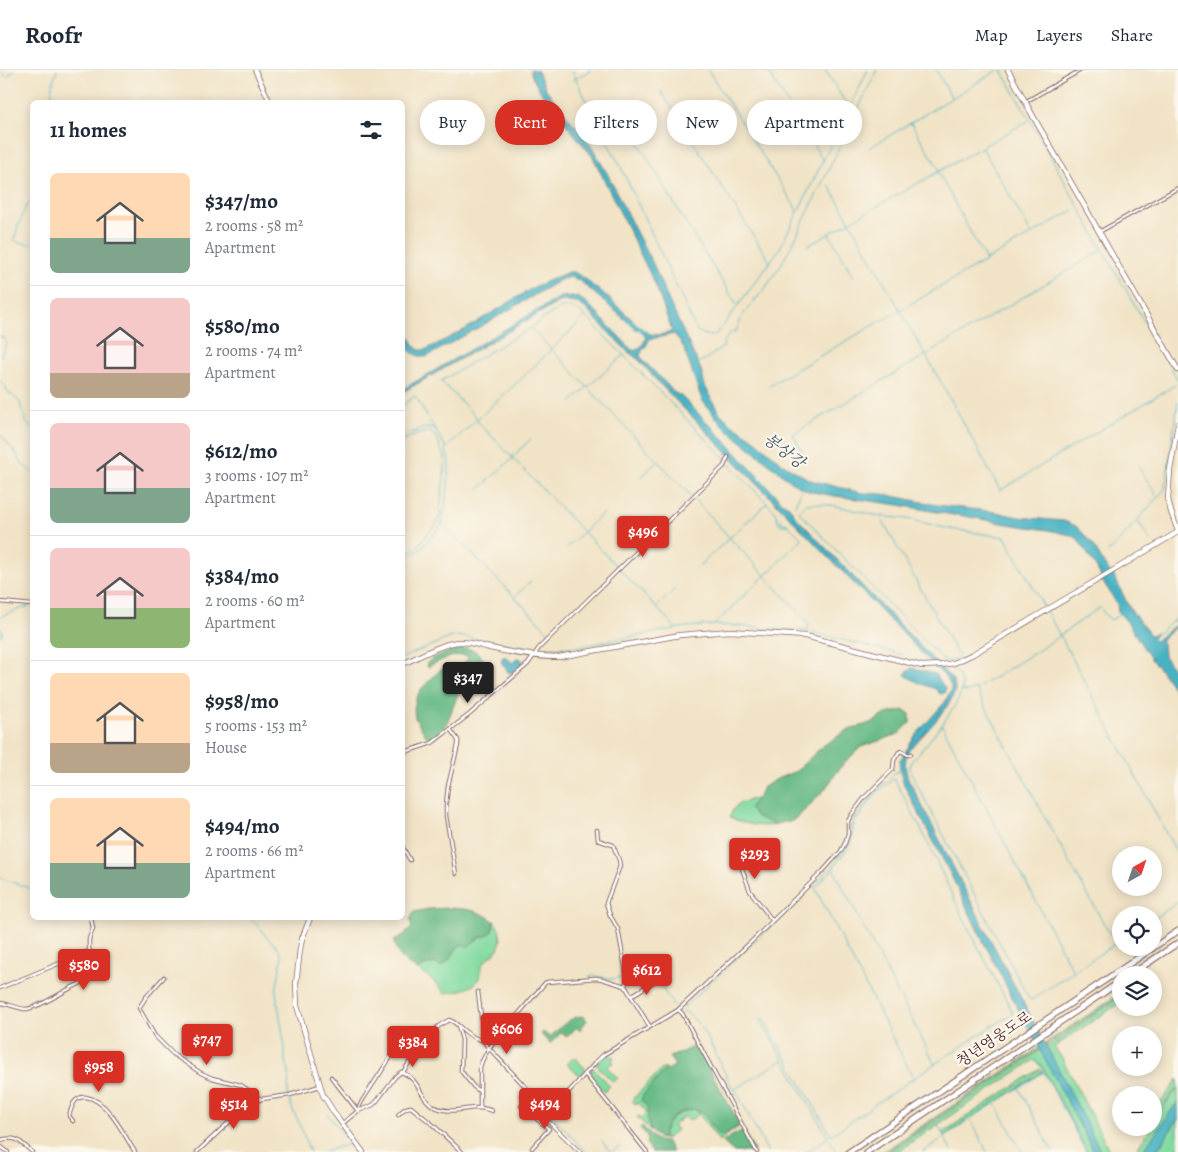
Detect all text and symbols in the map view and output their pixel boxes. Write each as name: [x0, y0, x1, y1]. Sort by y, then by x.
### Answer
text: Roofr: [25, 19, 82, 51]
text: Map: [975, 23, 1008, 47]
text: Layers: [1036, 23, 1083, 47]
text: Share: [1111, 23, 1153, 47]
chip: Buy: [420, 100, 485, 145]
chip: Rent: [495, 100, 565, 145]
chip: Filters: [575, 100, 657, 145]
chip: New: [667, 100, 737, 145]
chip: Apartment: [747, 100, 862, 145]
text: 11 homes: [50, 116, 127, 144]
icon: filters: [357, 116, 385, 144]
text: $347/mo: [205, 187, 278, 215]
icon: home: [90, 193, 150, 253]
text: 2 rooms · 58 m²: [205, 215, 303, 237]
text: Apartment: [205, 237, 276, 259]
text: $580/mo: [205, 312, 280, 340]
icon: home: [90, 318, 150, 378]
text: 2 rooms · 74 m²: [205, 340, 303, 362]
text: Apartment: [205, 362, 276, 384]
water label: 봉상강: [759, 428, 811, 475]
text: $612/mo: [205, 437, 278, 465]
icon: home: [90, 443, 150, 503]
text: 3 rooms · 107 m²: [205, 465, 308, 487]
text: Apartment: [205, 487, 276, 509]
pin: $496: [613, 516, 673, 558]
text: $496: [628, 521, 658, 543]
text: $384/mo: [205, 562, 279, 590]
icon: home: [90, 568, 150, 628]
text: 2 rooms · 60 m²: [205, 590, 305, 612]
text: Apartment: [205, 612, 276, 634]
pin: $347: [438, 662, 498, 704]
text: $347: [454, 667, 482, 689]
text: $958/mo: [205, 687, 279, 715]
icon: home: [90, 693, 150, 753]
text: 5 rooms · 153 m²: [205, 715, 307, 737]
text: House: [205, 737, 247, 759]
text: $494/mo: [205, 812, 280, 840]
icon: home: [90, 818, 150, 878]
pin: $293: [725, 838, 785, 880]
text: 2 rooms · 66 m²: [205, 840, 303, 862]
text: $293: [740, 843, 770, 865]
north arrow: [1112, 846, 1162, 896]
map controls: [1112, 846, 1162, 1136]
text: Apartment: [205, 862, 276, 884]
button: locate: [1112, 906, 1162, 956]
pin: $580: [54, 948, 114, 991]
text: $580: [69, 954, 99, 976]
pin: $612: [617, 954, 677, 996]
text: $612: [633, 959, 661, 981]
button: layers: [1112, 966, 1162, 1016]
street label: 청년영웅도로: [952, 1006, 1036, 1072]
pin: $606: [477, 1012, 537, 1055]
text: $606: [492, 1018, 522, 1040]
pin: $747: [177, 1024, 237, 1066]
pin: $384: [383, 1026, 443, 1068]
button: +: [1112, 1026, 1162, 1076]
text: $747: [193, 1029, 221, 1051]
text: $384: [398, 1031, 428, 1053]
pin: $958: [69, 1050, 129, 1093]
text: $958: [84, 1056, 114, 1078]
button: −: [1112, 1086, 1162, 1136]
pin: $514: [204, 1088, 264, 1130]
pin: $494: [515, 1088, 575, 1130]
text: $514: [220, 1093, 248, 1115]
text: $494: [530, 1093, 560, 1115]

